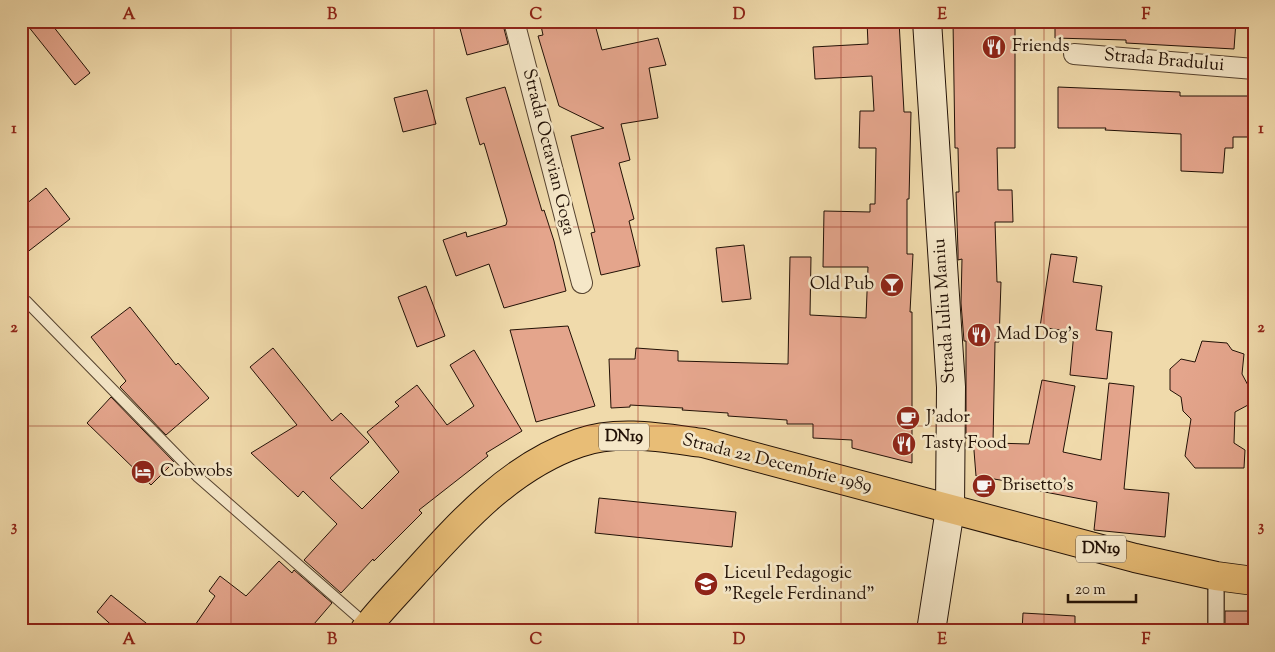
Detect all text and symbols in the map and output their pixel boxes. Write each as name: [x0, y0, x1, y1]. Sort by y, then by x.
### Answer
text: A: [123, 4, 136, 27]
text: B: [327, 4, 337, 27]
text: C: [530, 4, 543, 27]
text: D: [733, 4, 746, 27]
text: E: [937, 4, 947, 27]
text: F: [1142, 4, 1151, 27]
restaurant icon: Friends: [981, 34, 1007, 60]
place label: Friends: [1012, 34, 1070, 60]
street label: Strada Bradului: [1103, 43, 1225, 79]
street label: Strada Octavian Goga: [515, 66, 581, 238]
text: 1: [11, 118, 17, 141]
text: 1: [1258, 118, 1264, 141]
street label: Strada Iuliu Maniu: [927, 238, 963, 384]
place label: Old Pub: [810, 272, 874, 298]
bar icon: Old Pub: [879, 272, 905, 298]
text: 2: [10, 317, 18, 340]
text: 2: [1257, 317, 1265, 340]
restaurant icon: Mad Dog's: [966, 322, 992, 348]
place label: Mad Dog's: [996, 322, 1079, 348]
cafe icon: J'ador: [895, 405, 921, 431]
place label: J'ador: [925, 405, 970, 431]
road number: DN19: [599, 424, 649, 451]
street label: Strada 22 Decembrie 1989: [679, 428, 875, 500]
restaurant icon: Tasty Food: [891, 431, 917, 457]
place label: Tasty Food: [922, 431, 1007, 457]
hotel icon: Cobwobs: [130, 459, 156, 485]
place label: Cobwobs: [160, 459, 233, 485]
cafe icon: Brisetto's: [971, 473, 997, 499]
place label: Brisetto's: [1002, 473, 1074, 499]
text: 3: [11, 516, 18, 539]
text: 3: [1258, 516, 1265, 539]
road number: DN19: [1076, 536, 1126, 562]
place label: Liceul Pedagogic "Regele Ferdinand": [724, 561, 875, 608]
school or university icon: Liceul Pedagogic "Regele Ferdinand": [693, 571, 719, 597]
scale bar: [1068, 572, 1135, 604]
text: 20 m: [1075, 580, 1106, 601]
text: A: [123, 629, 136, 652]
text: B: [327, 629, 337, 652]
text: C: [530, 629, 543, 652]
text: D: [733, 629, 746, 652]
text: E: [937, 629, 947, 652]
text: F: [1142, 629, 1151, 652]

